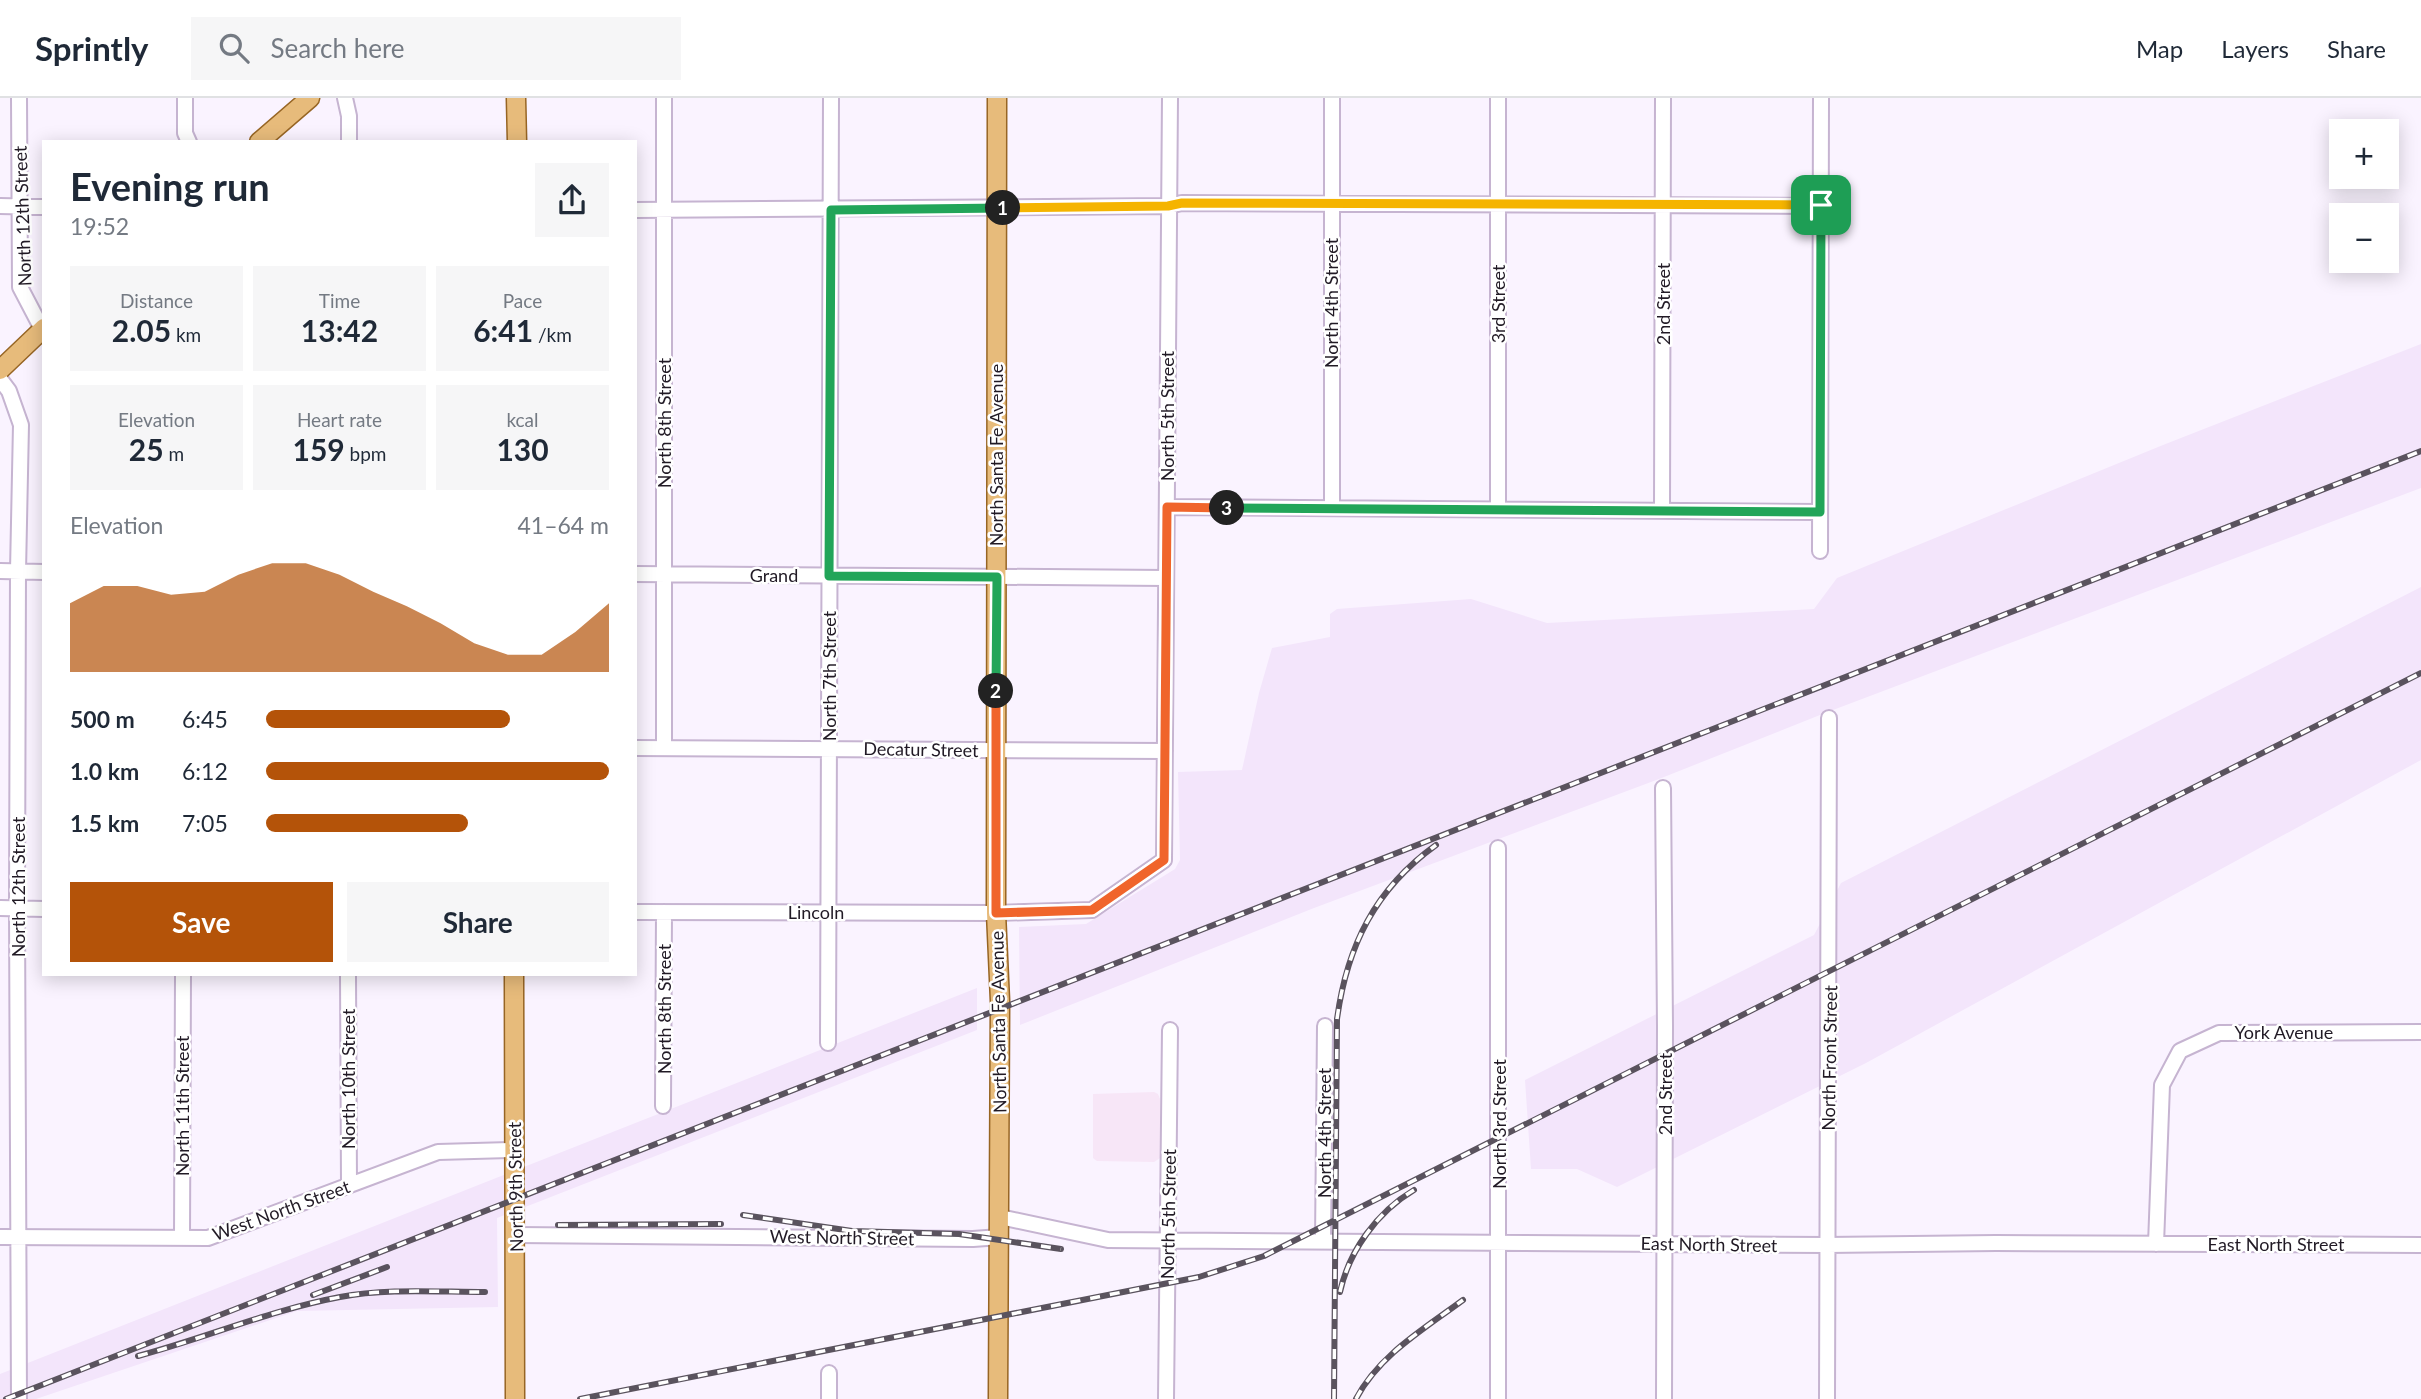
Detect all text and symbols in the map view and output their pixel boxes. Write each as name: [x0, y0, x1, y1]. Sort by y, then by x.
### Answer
search box: [191, 17, 681, 80]
text: Sprintly: [35, 28, 149, 68]
icon: search: [215, 29, 253, 67]
text: Search here: [271, 32, 405, 64]
text: Map: [2136, 34, 2183, 63]
text: Layers: [2221, 34, 2289, 63]
text: Share: [2327, 34, 2386, 63]
map controls: [2329, 119, 2399, 273]
button: +: [2329, 119, 2399, 189]
street label: North 12th Street: [9, 145, 35, 287]
text: Evening run: [70, 163, 270, 209]
button: share: [535, 163, 609, 237]
pin: [1791, 175, 1851, 235]
icon: arrive: [1802, 186, 1840, 224]
pin: 1: [986, 190, 1020, 226]
text: 1: [997, 196, 1008, 219]
button: −: [2329, 203, 2399, 273]
text: 19:52: [70, 212, 129, 240]
street label: North 4th Street: [1320, 237, 1342, 368]
street label: 2nd Street: [1652, 262, 1674, 345]
street label: 3rd Street: [1487, 264, 1509, 343]
text: Distance: [120, 289, 193, 312]
text: Time: [319, 289, 360, 312]
text: Pace: [503, 289, 542, 312]
text: 2.05: [112, 312, 171, 348]
text: 13:42: [301, 312, 378, 348]
text: 6:41: [473, 312, 533, 348]
text: km: [171, 323, 201, 346]
text: /km: [533, 323, 572, 346]
street label: North 5th Street: [1156, 350, 1178, 481]
street label: North 8th Street: [653, 357, 675, 488]
street label: North Santa Fe Avenue: [985, 364, 1007, 546]
text: Elevation: [118, 408, 195, 431]
text: Heart rate: [297, 408, 382, 431]
text: kcal: [506, 408, 539, 431]
text: 25: [129, 431, 164, 467]
text: 159: [293, 431, 345, 467]
text: 130: [496, 431, 549, 467]
text: m: [164, 442, 184, 465]
text: bpm: [345, 442, 386, 465]
pin: 3: [1210, 490, 1244, 526]
text: 3: [1221, 496, 1232, 519]
text: Elevation: [70, 511, 163, 539]
text: 41–64 m: [517, 511, 609, 539]
street label: Grand: [750, 564, 798, 586]
street label: North 7th Street: [818, 610, 840, 741]
pin: 2: [978, 674, 1014, 708]
text: 2: [990, 679, 1001, 702]
text: 500 m: [70, 705, 135, 733]
text: 6:45: [182, 705, 228, 733]
street label: Decatur Street: [863, 737, 979, 761]
text: 1.0 km: [70, 757, 139, 785]
text: 6:12: [182, 757, 228, 785]
text: 1.5 km: [70, 809, 139, 837]
text: 7:05: [182, 809, 228, 837]
street label: North 12th Street: [7, 816, 29, 957]
button: Save: [70, 882, 333, 962]
button: Share: [347, 882, 609, 962]
street label: Lincoln: [788, 901, 844, 923]
street label: North Santa Fe Avenue: [985, 931, 1011, 1113]
street label: North 8th Street: [653, 943, 675, 1074]
street label: North Front Street: [1817, 985, 1841, 1131]
street label: North 10th Street: [337, 1008, 359, 1149]
street label: York Avenue: [2235, 1021, 2333, 1043]
street label: North 11th Street: [171, 1035, 193, 1176]
street label: 2nd Street: [1654, 1052, 1676, 1135]
street label: North 3rd Street: [1488, 1058, 1510, 1189]
street label: North 4th Street: [1313, 1067, 1335, 1198]
street label: North 9th Street: [503, 1121, 527, 1252]
street label: North 5th Street: [1156, 1148, 1180, 1279]
street label: West North Street: [209, 1175, 353, 1245]
street label: West North Street: [769, 1225, 915, 1249]
street label: East North Street: [1640, 1232, 1778, 1256]
street label: East North Street: [2208, 1233, 2345, 1255]

